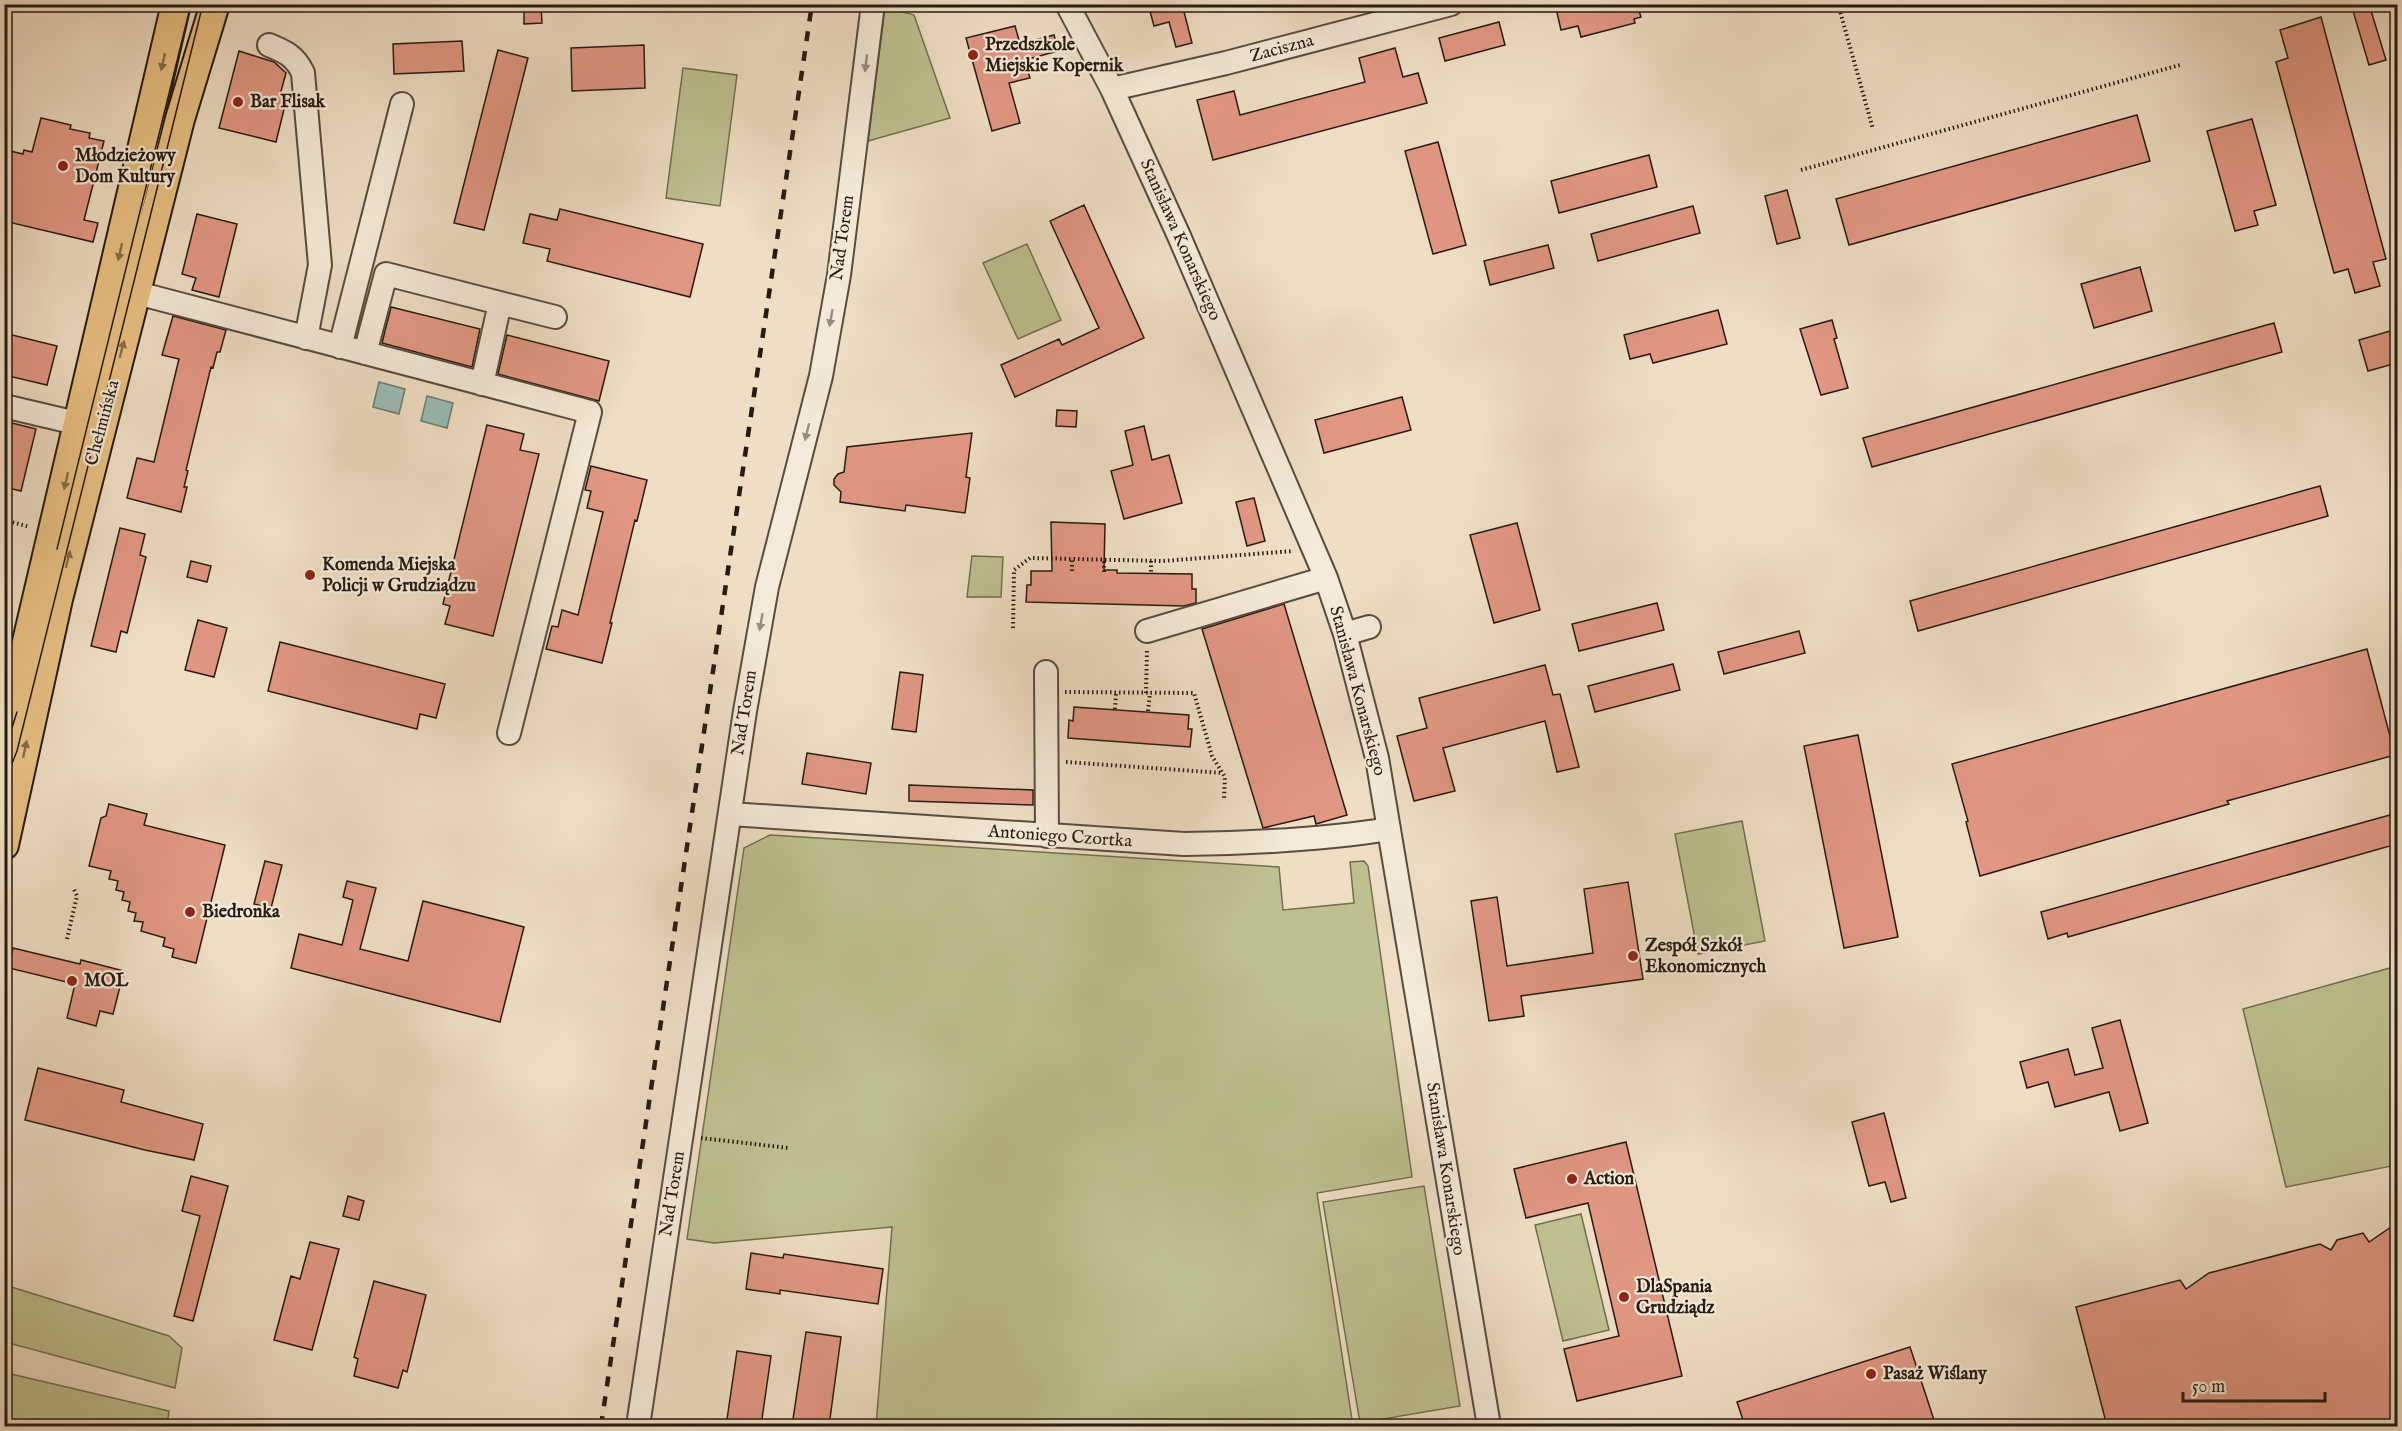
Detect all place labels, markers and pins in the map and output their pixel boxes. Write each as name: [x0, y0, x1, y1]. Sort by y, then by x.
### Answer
place label: Przedszkole Miejskie Kopernik: [985, 34, 1125, 78]
marker: Przedszkole Miejskie Kopernik: [966, 48, 980, 62]
place label: Bar Flisak: [250, 91, 327, 114]
marker: Bar Flisak: [231, 95, 245, 109]
place label: Młodzieżowy Dom Kultury: [75, 145, 177, 189]
marker: Młodzieżowy Dom Kultury: [56, 159, 70, 173]
place label: Komenda Miejska Policji w Grudziądzu: [322, 554, 477, 598]
marker: Komenda Miejska Policji w Grudziądzu: [303, 568, 317, 582]
place label: Biedronka: [202, 901, 281, 924]
marker: Biedronka: [183, 905, 197, 919]
place label: Zespół Szkół Ekonomicznych: [1645, 935, 1766, 979]
marker: Zespół Szkół Ekonomicznych: [1626, 949, 1640, 963]
place label: MOL: [84, 970, 129, 993]
marker: MOL: [65, 974, 79, 988]
place label: Action: [1583, 1168, 1634, 1191]
marker: Action: [1565, 1172, 1579, 1186]
place label: DlaSpania Grudziądz: [1636, 1276, 1715, 1320]
marker: DlaSpania Grudziądz: [1617, 1290, 1631, 1304]
place label: Pasaż Wiślany: [1883, 1363, 1988, 1386]
marker: Pasaż Wiślany: [1864, 1367, 1878, 1381]

